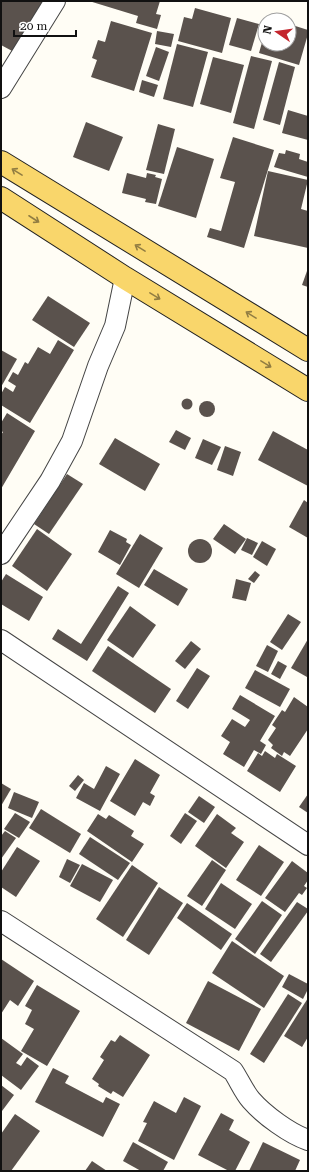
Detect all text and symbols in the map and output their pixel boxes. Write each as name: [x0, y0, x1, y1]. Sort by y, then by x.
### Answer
scale bar: [14, 12, 76, 38]
north arrow: [257, 12, 297, 52]
text: 20 m: [20, 19, 47, 33]
text: N: [260, 24, 275, 35]
one-way arrow: [11, 168, 23, 176]
one-way arrow: [28, 215, 39, 223]
one-way arrow: [134, 243, 146, 251]
one-way arrow: [149, 292, 160, 300]
one-way arrow: [245, 311, 257, 319]
one-way arrow: [260, 360, 271, 368]

